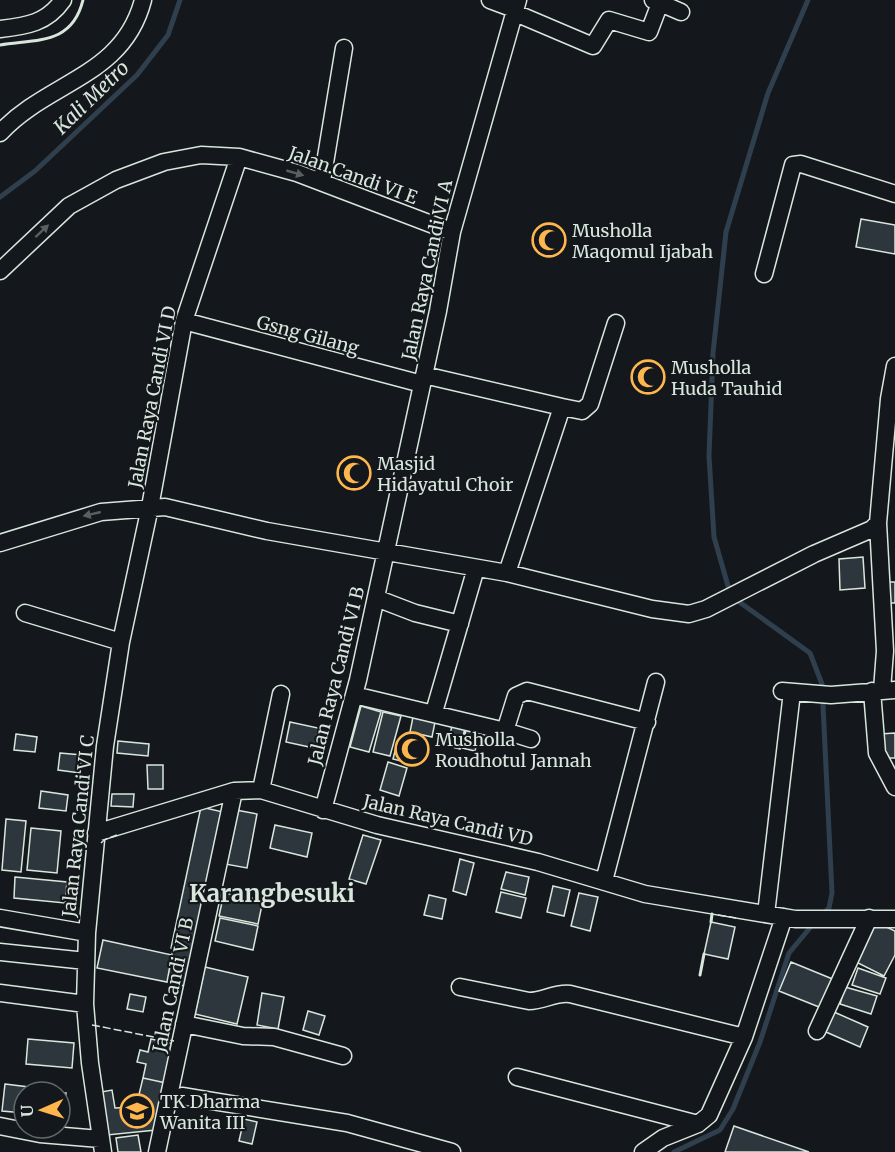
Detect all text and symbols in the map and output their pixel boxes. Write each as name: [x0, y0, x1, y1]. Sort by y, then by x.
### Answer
water label: Kali Metro: [47, 55, 134, 140]
street label: Jalan.Candi VI E: [284, 141, 421, 209]
one-way arrow: [286, 169, 304, 178]
street label: Jalan Raya Candi VI A: [396, 177, 457, 363]
place label: Musholla Maqomul Ijabah: [572, 219, 713, 263]
mosque icon: Musholla Maqomul Ijabah: [531, 222, 567, 258]
one-way arrow: [34, 225, 49, 238]
street label: Jalan Raya Candi VI D: [123, 304, 181, 491]
street label: Gsng Gilang: [254, 310, 362, 360]
place label: Musholla Huda Tauhid: [671, 356, 782, 400]
mosque icon: Musholla Huda Tauhid: [630, 359, 666, 395]
place label: Masjid Hidayatul Choir: [377, 452, 513, 496]
mosque icon: Masjid Hidayatul Choir: [336, 455, 372, 491]
one-way arrow: [83, 509, 102, 519]
street label: Jalan Raya Candi VI B: [302, 584, 369, 769]
place label: Musholla Roudhotul Jannah: [435, 728, 592, 772]
mosque icon: Musholla Roudhotul Jannah: [394, 731, 430, 767]
street label: Jalan Raya Candi VI C: [57, 734, 99, 919]
street label: Jalan Raya Candi VD: [360, 789, 535, 851]
district label: Karangbesuki: [189, 878, 355, 909]
street label: Jalan Candi VI B: [147, 916, 198, 1055]
north arrow: [12, 1080, 72, 1140]
place label: TK Dharma Wanita III: [159, 1090, 261, 1134]
school or university icon: TK Dharma Wanita III: [119, 1093, 155, 1129]
text: U: [17, 1104, 37, 1117]

